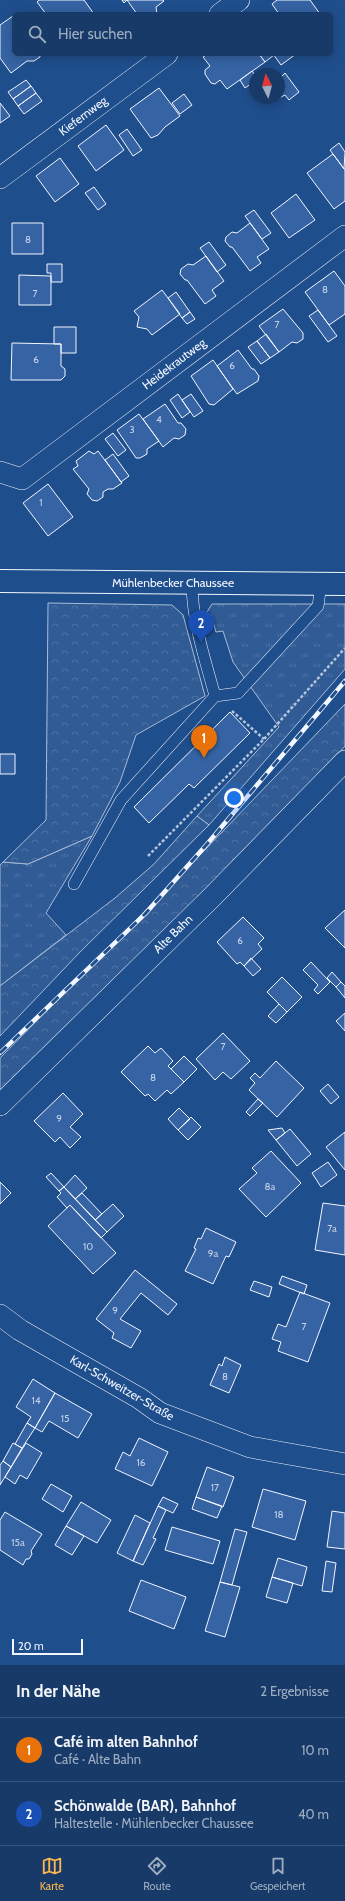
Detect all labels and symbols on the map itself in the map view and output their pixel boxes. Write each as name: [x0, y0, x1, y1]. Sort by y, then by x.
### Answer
north arrow: [249, 68, 285, 104]
street label: Kiefernweg: [55, 92, 111, 139]
house number: 8: [25, 233, 31, 246]
house number: 8: [322, 283, 328, 296]
house number: 7: [32, 287, 38, 300]
house number: 7: [274, 318, 280, 331]
street label: Heidekrautweg: [139, 334, 209, 392]
house number: 6: [33, 353, 39, 366]
house number: 6: [229, 359, 235, 372]
house number: 4: [156, 413, 162, 426]
house number: 3: [129, 423, 135, 436]
house number: 1: [39, 496, 43, 509]
street label: Mühlenbecker Chaussee: [112, 575, 234, 590]
pin: 2: [188, 610, 214, 643]
pin: 1: [191, 725, 217, 758]
your location: [224, 788, 244, 808]
street label: Alte Bahn: [150, 911, 196, 956]
house number: 6: [237, 934, 243, 947]
house number: 7: [220, 1040, 226, 1053]
house number: 8: [150, 1071, 156, 1084]
house number: 9: [56, 1112, 62, 1125]
house number: 8a: [265, 1180, 276, 1193]
house number: 7a: [327, 1222, 337, 1235]
house number: 10: [83, 1240, 93, 1253]
house number: 9a: [208, 1247, 218, 1260]
house number: 9: [112, 1304, 118, 1317]
house number: 7: [301, 1320, 307, 1333]
street label: Karl-Schweitzer-Straße: [67, 1352, 177, 1424]
house number: 8: [222, 1370, 228, 1383]
house number: 14: [31, 1394, 41, 1407]
house number: 15: [61, 1412, 69, 1425]
house number: 16: [137, 1456, 146, 1469]
house number: 17: [211, 1481, 219, 1494]
house number: 18: [274, 1508, 284, 1521]
house number: 15a: [11, 1536, 25, 1549]
scale bar: [12, 1637, 83, 1656]

